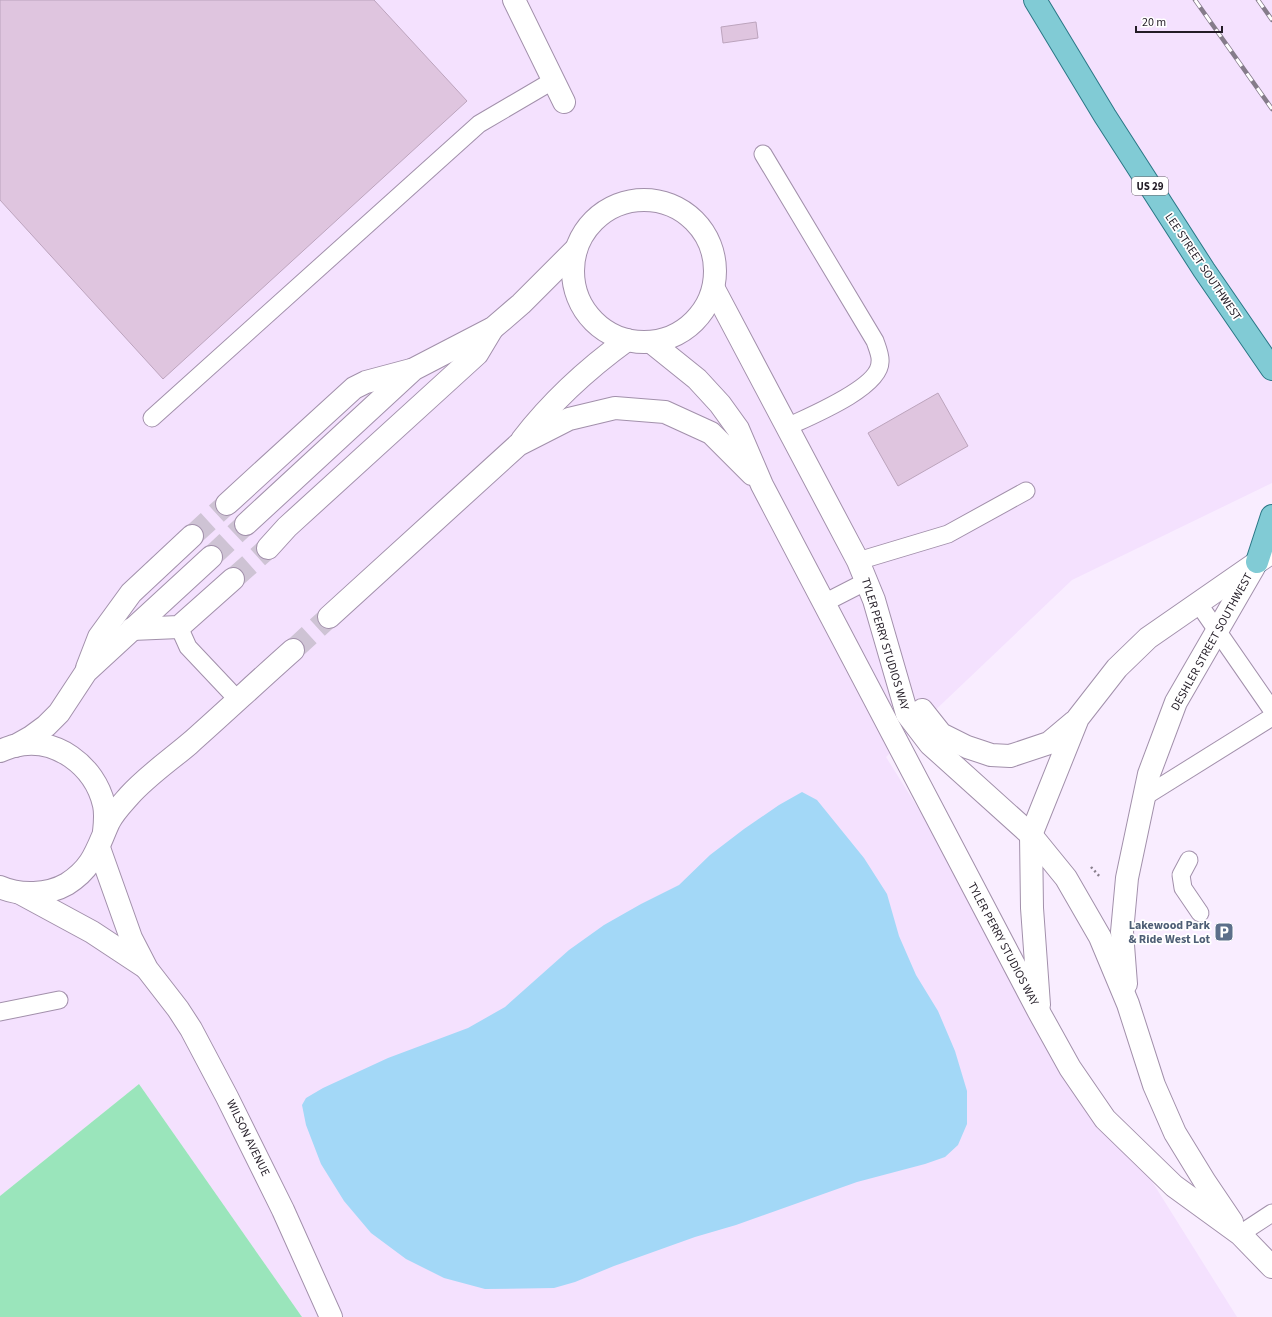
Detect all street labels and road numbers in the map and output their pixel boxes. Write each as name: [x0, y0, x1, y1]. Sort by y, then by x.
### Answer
road number: US 29: [1132, 177, 1168, 195]
street label: LEE STREET SOUTHWEST: [1161, 210, 1246, 325]
street label: DESHLER STREET SOUTHWEST: [1167, 570, 1257, 714]
street label: TYLER PERRY STUDIOS WAY: [857, 576, 913, 712]
street label: TYLER PERRY STUDIOS WAY: [963, 879, 1043, 1009]
street label: WILSON AVENUE: [222, 1097, 274, 1179]

